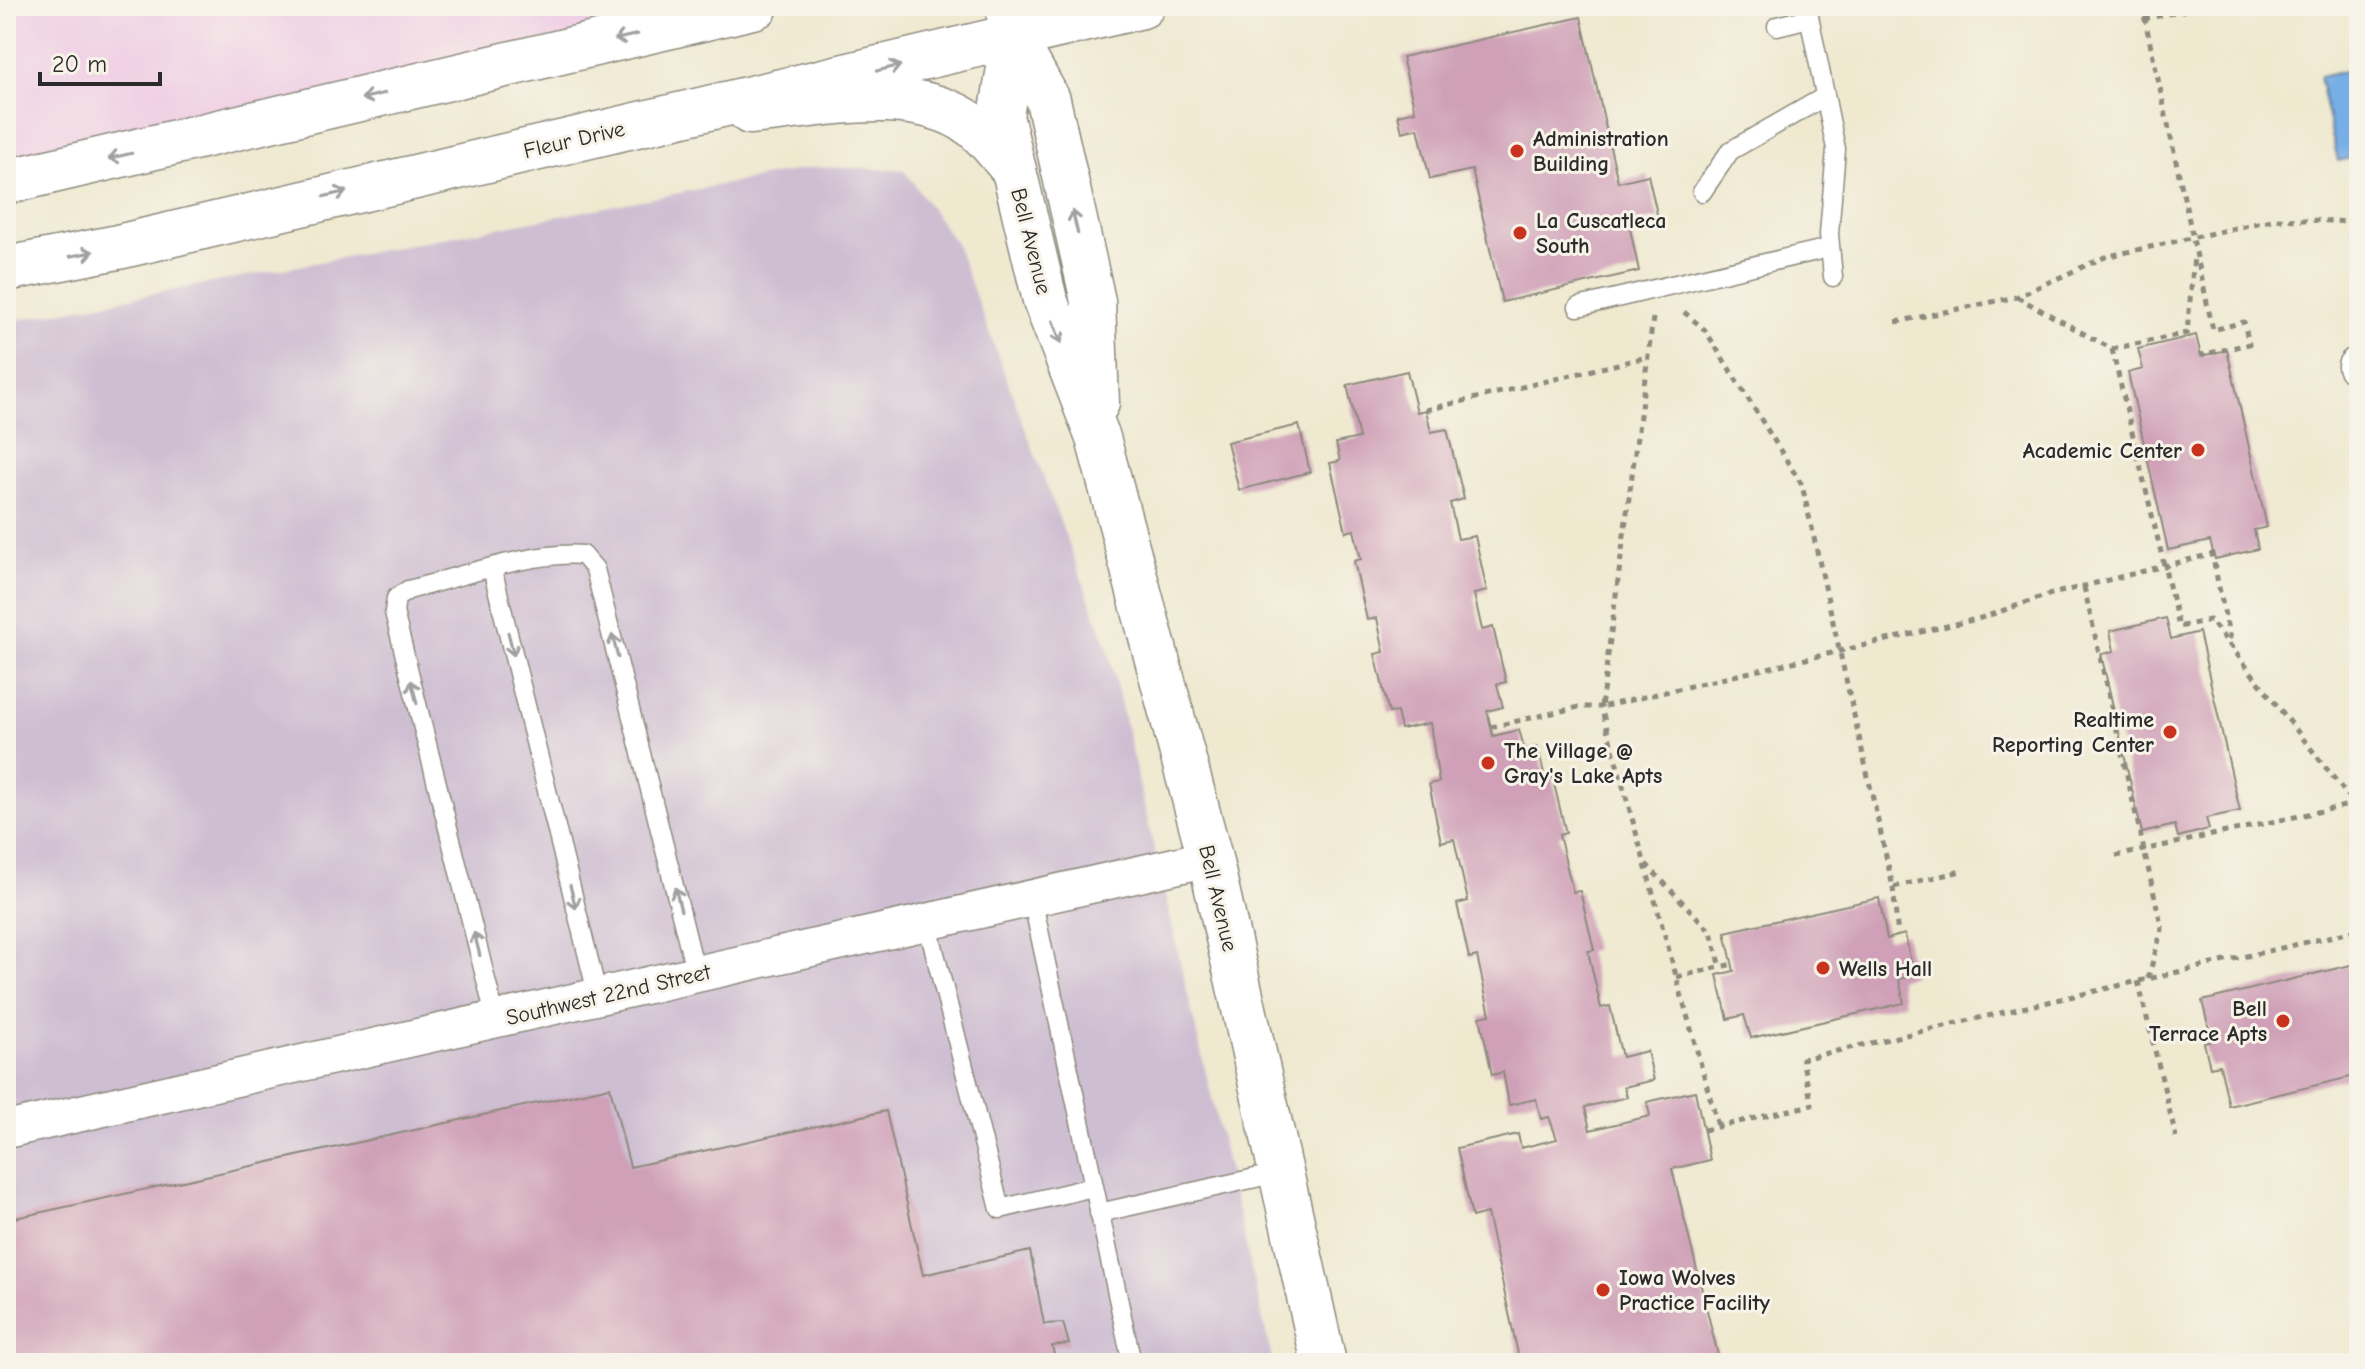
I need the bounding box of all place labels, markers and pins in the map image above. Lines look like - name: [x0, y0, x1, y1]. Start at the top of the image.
- place label: Administration Building: [1533, 126, 1669, 177]
- marker: Administration Building: [1508, 142, 1526, 160]
- place label: La Cuscatleca South: [1536, 208, 1667, 259]
- marker: La Cuscatleca South: [1511, 224, 1529, 242]
- place label: Academic Center: [2023, 438, 2182, 464]
- marker: Academic Center: [2189, 441, 2207, 459]
- place label: Realtime Reporting Center: [1992, 707, 2154, 758]
- marker: Realtime Reporting Center: [2161, 723, 2179, 741]
- place label: The Village @ Gray's Lake Apts: [1504, 738, 1662, 789]
- marker: The Village @ Gray's Lake Apts: [1479, 754, 1497, 772]
- place label: Wells Hall: [1839, 956, 1932, 982]
- marker: Wells Hall: [1814, 959, 1832, 977]
- place label: Bell Terrace Apts: [2149, 996, 2267, 1047]
- marker: Bell Terrace Apts: [2274, 1012, 2292, 1030]
- place label: Iowa Wolves Practice Facility: [1619, 1265, 1771, 1316]
- marker: Iowa Wolves Practice Facility: [1594, 1281, 1612, 1299]

